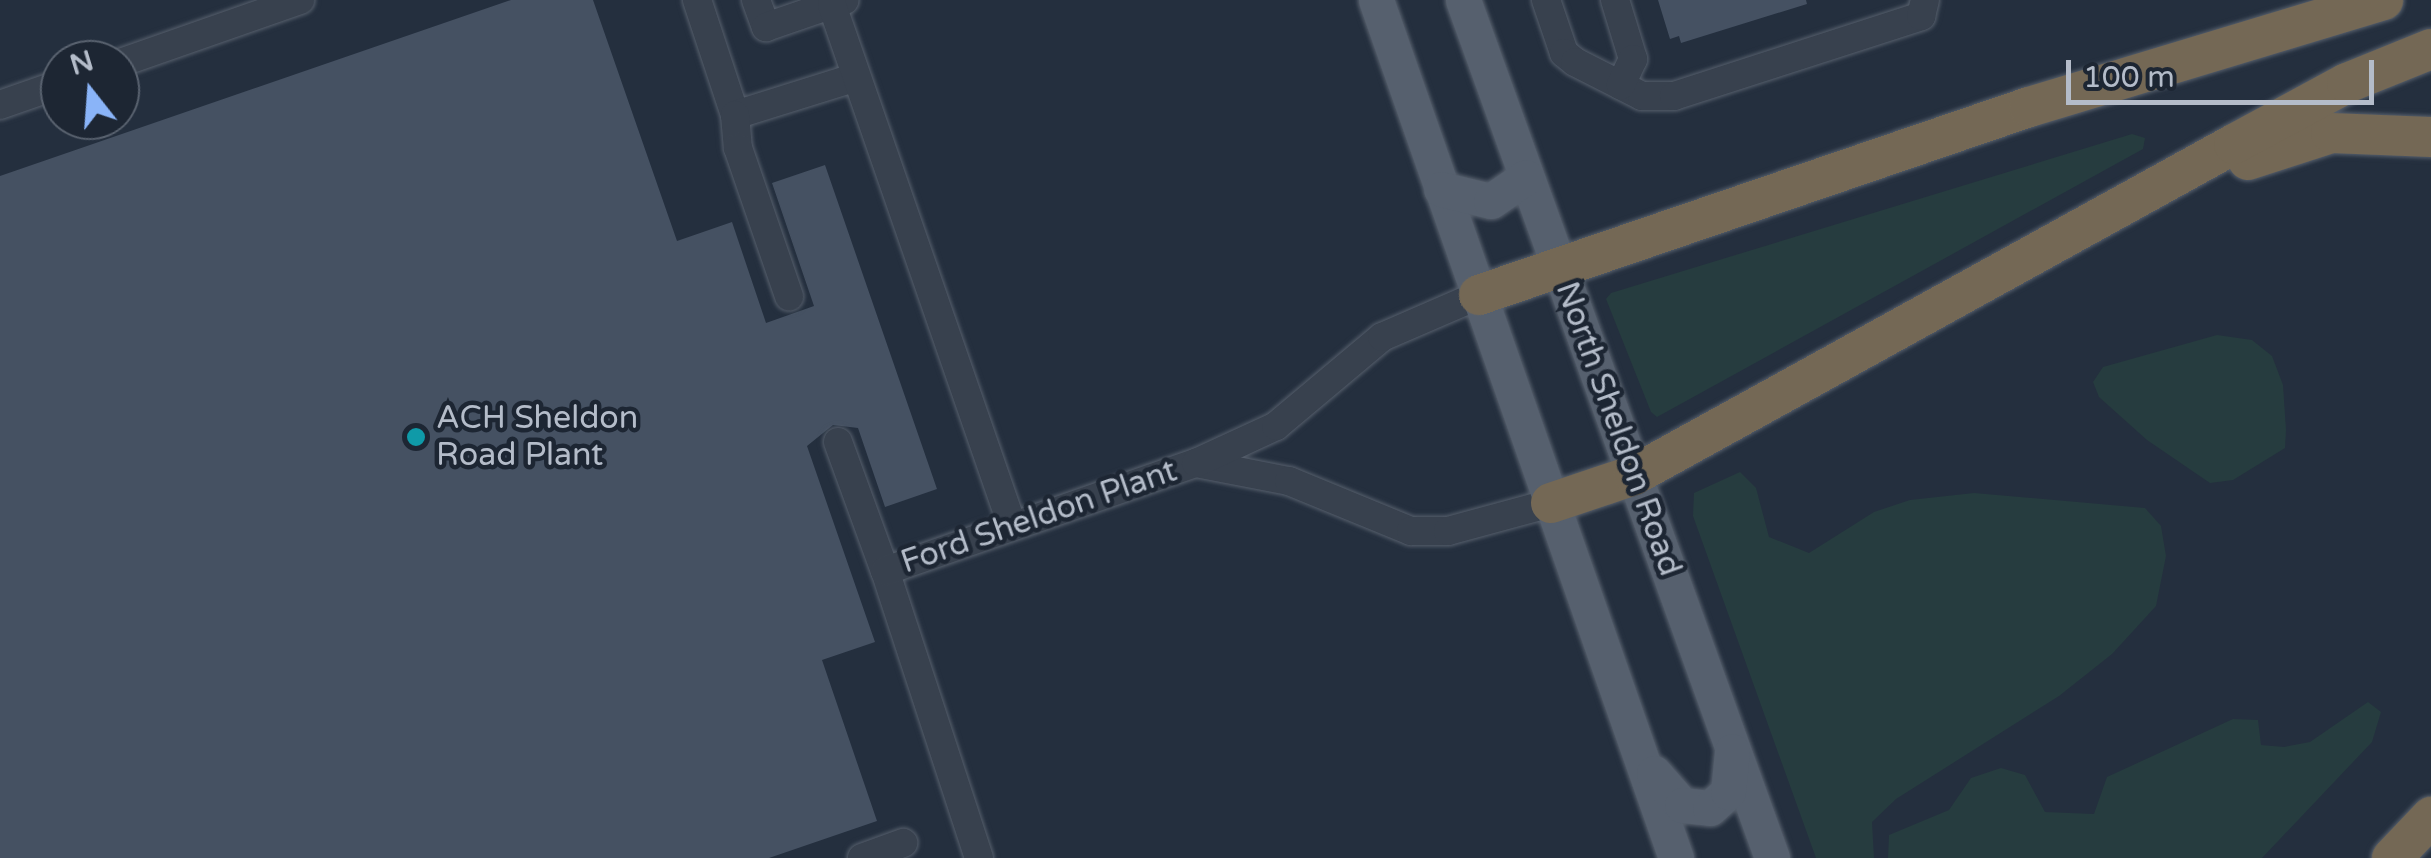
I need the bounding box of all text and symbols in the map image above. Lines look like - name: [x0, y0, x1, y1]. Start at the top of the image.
- north arrow: [40, 40, 140, 140]
- scale bar: [2071, 40, 2378, 102]
- text: N: [66, 44, 98, 83]
- text: 100 m: [2083, 59, 2175, 96]
- street label: North Sheldon Road: [1547, 277, 1689, 581]
- place label: ACH Sheldon Road Plant: [436, 400, 638, 475]
- marker: ACH Sheldon Road Plant: [405, 426, 427, 448]
- street label: Ford Sheldon Plant: [896, 452, 1182, 582]

